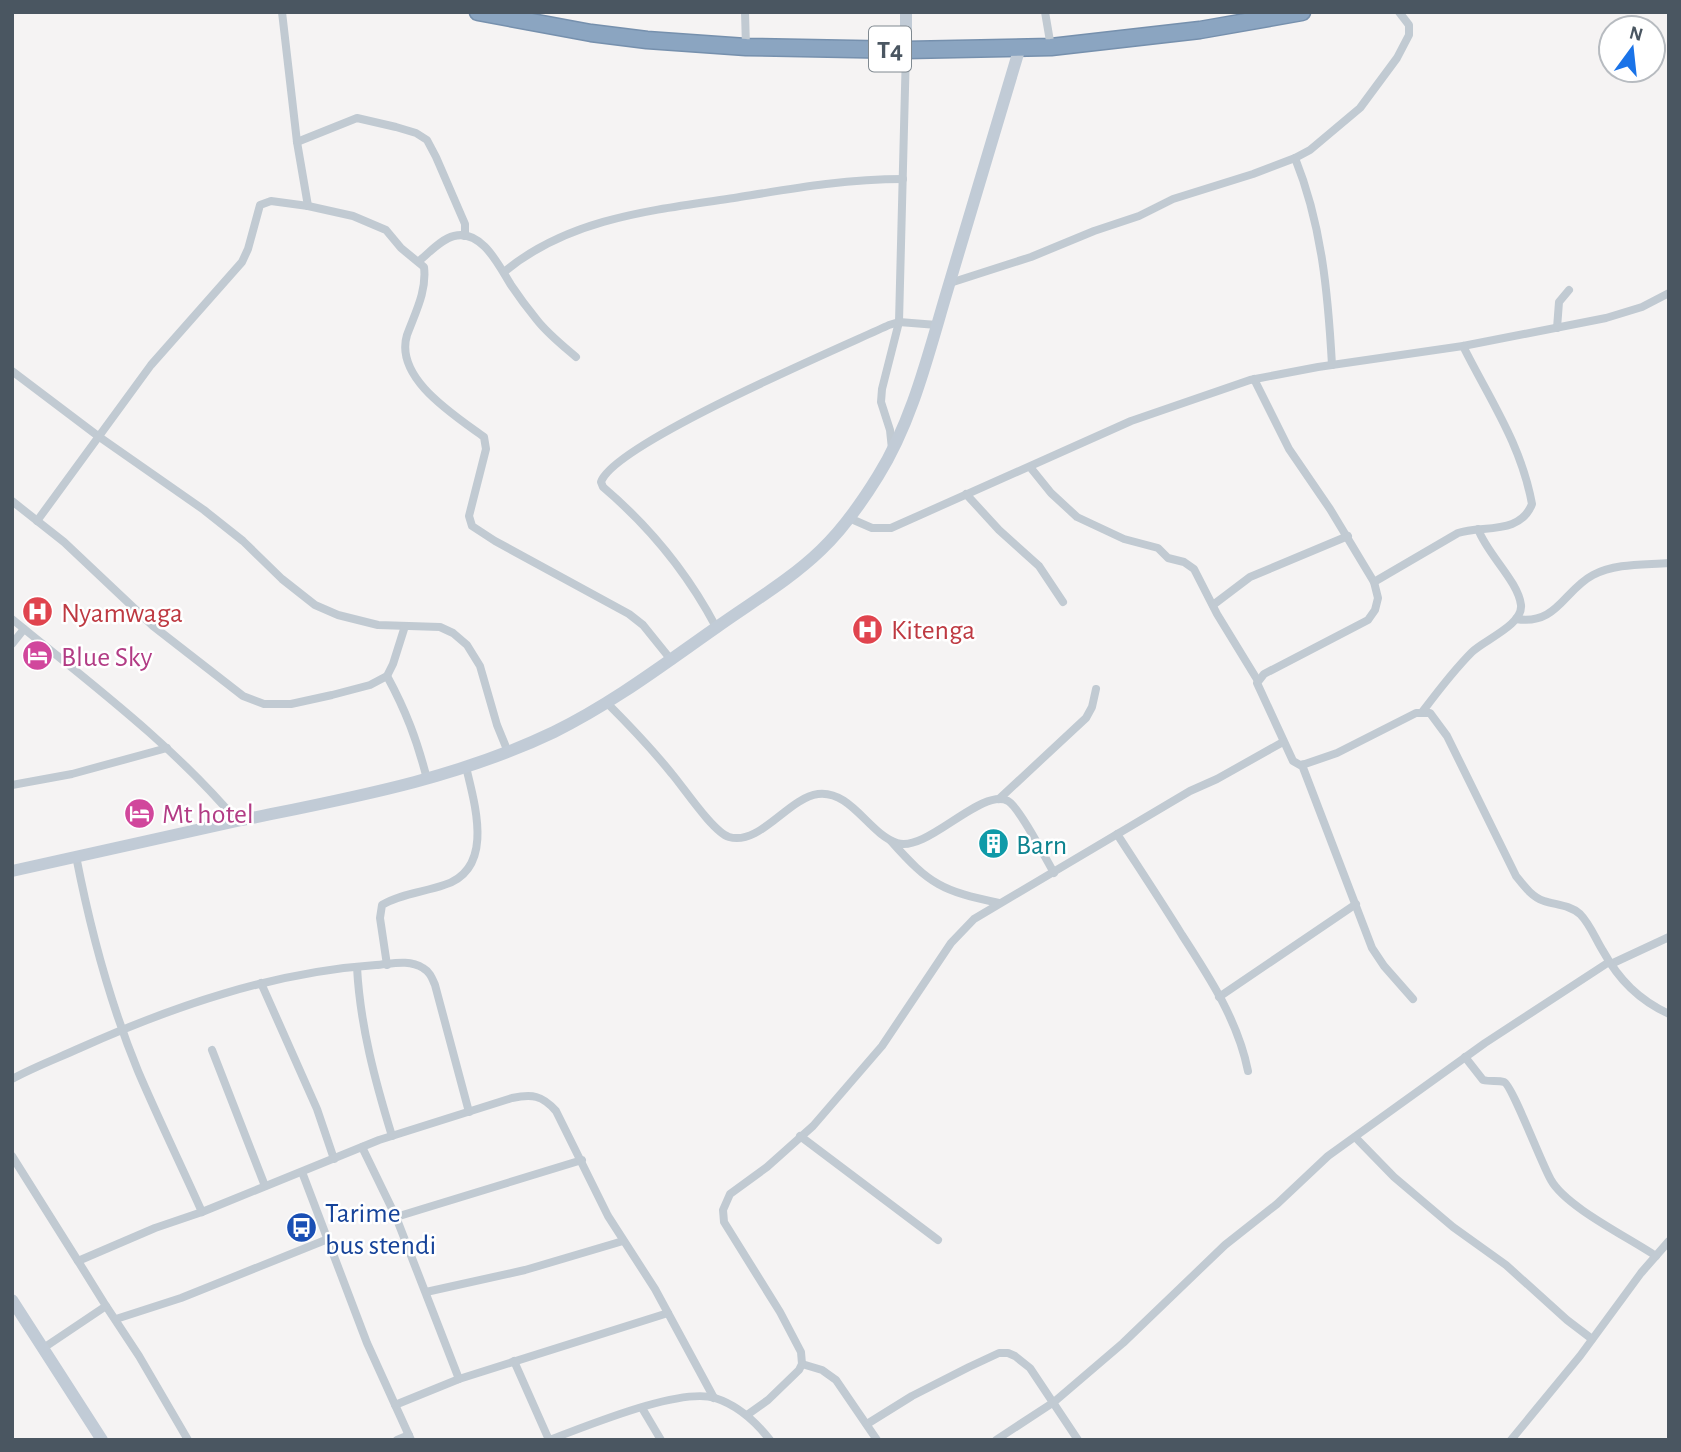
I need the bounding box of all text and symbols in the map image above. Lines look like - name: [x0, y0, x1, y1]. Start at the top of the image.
- north arrow: [1597, 14, 1667, 84]
- text: N: [1627, 23, 1645, 45]
- road number: T4: [869, 26, 911, 72]
- hospital icon: Nyamwaga: [21, 595, 55, 629]
- place label: Nyamwaga: [61, 600, 183, 628]
- hospital icon: Kitenga: [851, 612, 885, 646]
- place label: Kitenga: [891, 617, 975, 645]
- hotel icon: Blue Sky: [21, 639, 55, 673]
- place label: Blue Sky: [61, 644, 152, 672]
- hotel icon: Mt hotel: [122, 796, 156, 830]
- place label: Mt hotel: [162, 801, 254, 829]
- building icon: Barn: [976, 827, 1010, 861]
- place label: Barn: [1016, 832, 1067, 860]
- place label: Tarime bus stendi: [325, 1200, 436, 1260]
- bus stop icon: Tarime bus stendi: [285, 1211, 319, 1245]

